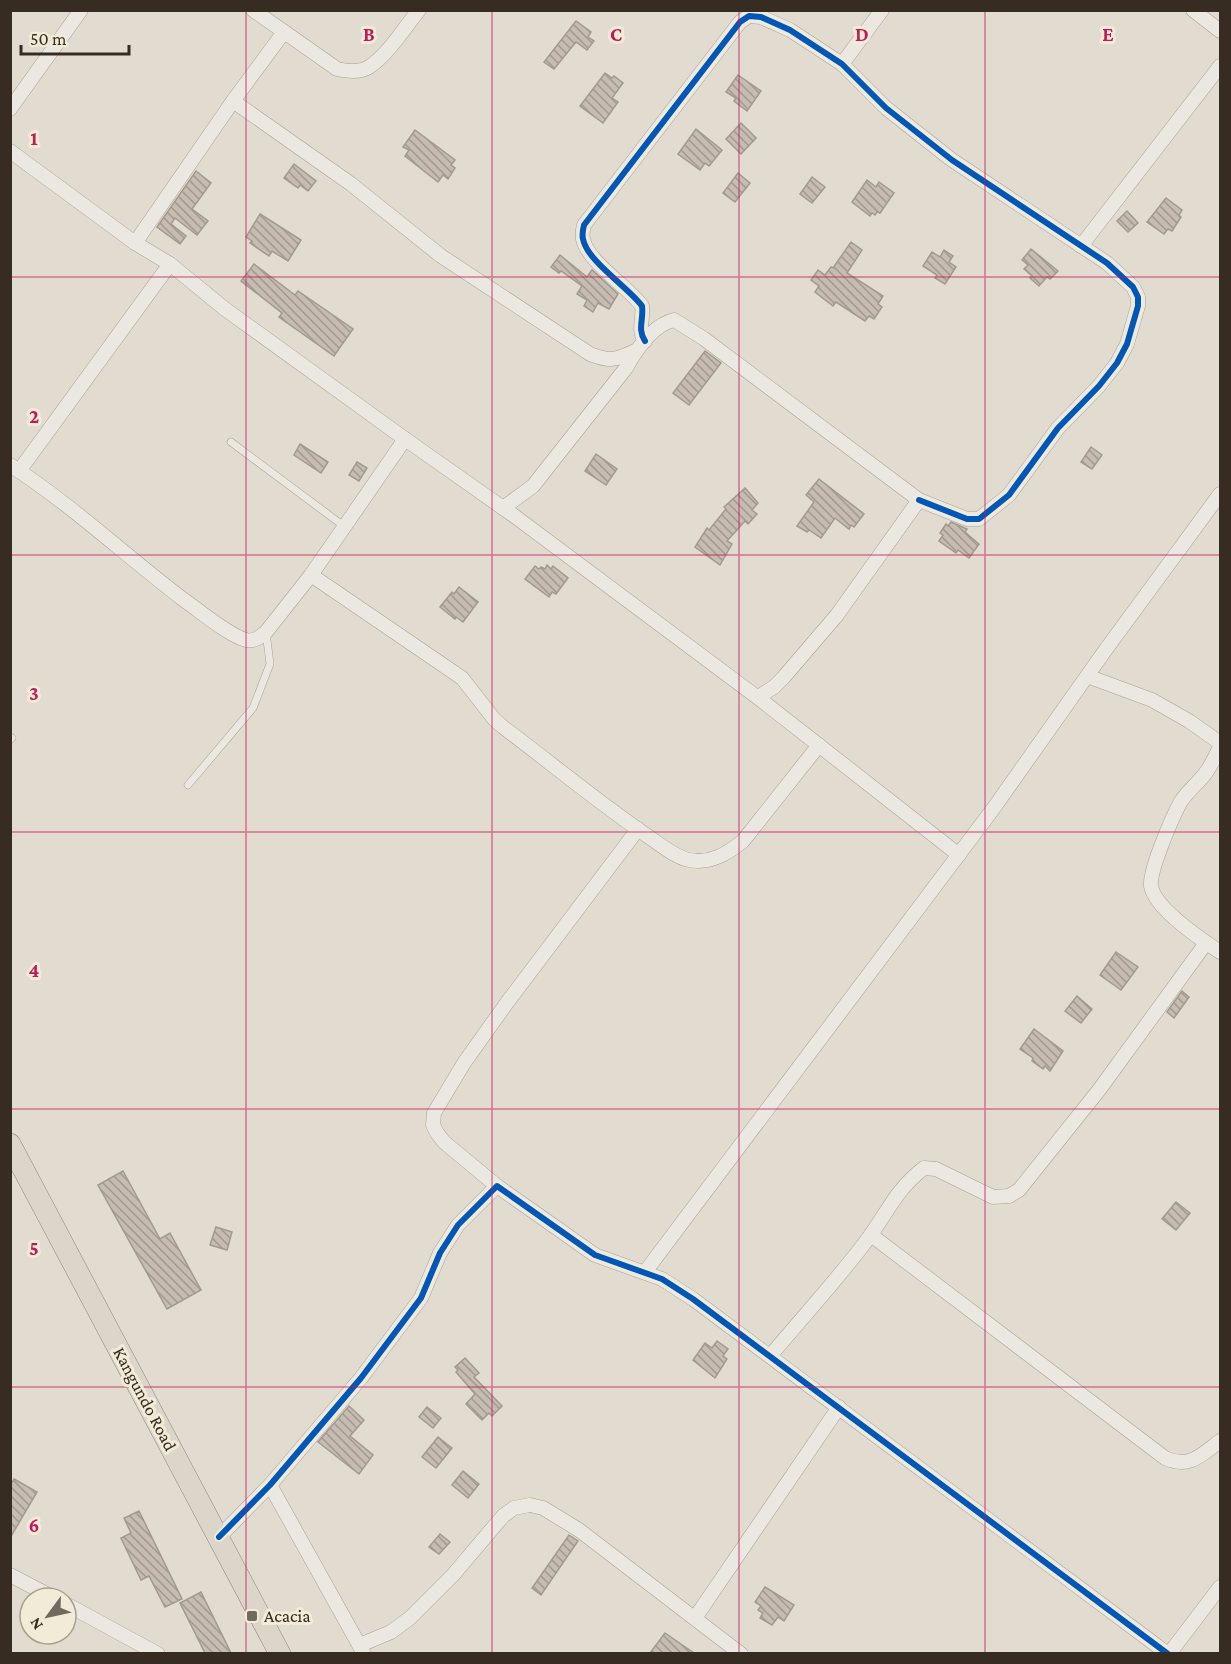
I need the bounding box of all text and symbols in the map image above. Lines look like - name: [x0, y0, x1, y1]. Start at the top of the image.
- scale bar: [21, 18, 129, 56]
- text: B: [363, 23, 375, 45]
- text: C: [610, 23, 622, 45]
- text: D: [855, 23, 869, 45]
- text: E: [1102, 23, 1114, 45]
- text: 50 m: [30, 29, 67, 49]
- text: 1: [30, 127, 38, 149]
- text: 2: [29, 405, 39, 427]
- text: 3: [29, 682, 39, 704]
- text: 4: [29, 959, 40, 981]
- text: 5: [29, 1237, 39, 1259]
- street label: Kangundo Road: [109, 1344, 181, 1455]
- text: 6: [29, 1514, 39, 1536]
- north arrow: [18, 1586, 78, 1646]
- place label: Acacia: [264, 1606, 311, 1626]
- marker: Acacia: [245, 1609, 259, 1623]
- text: N: [26, 1615, 46, 1633]

